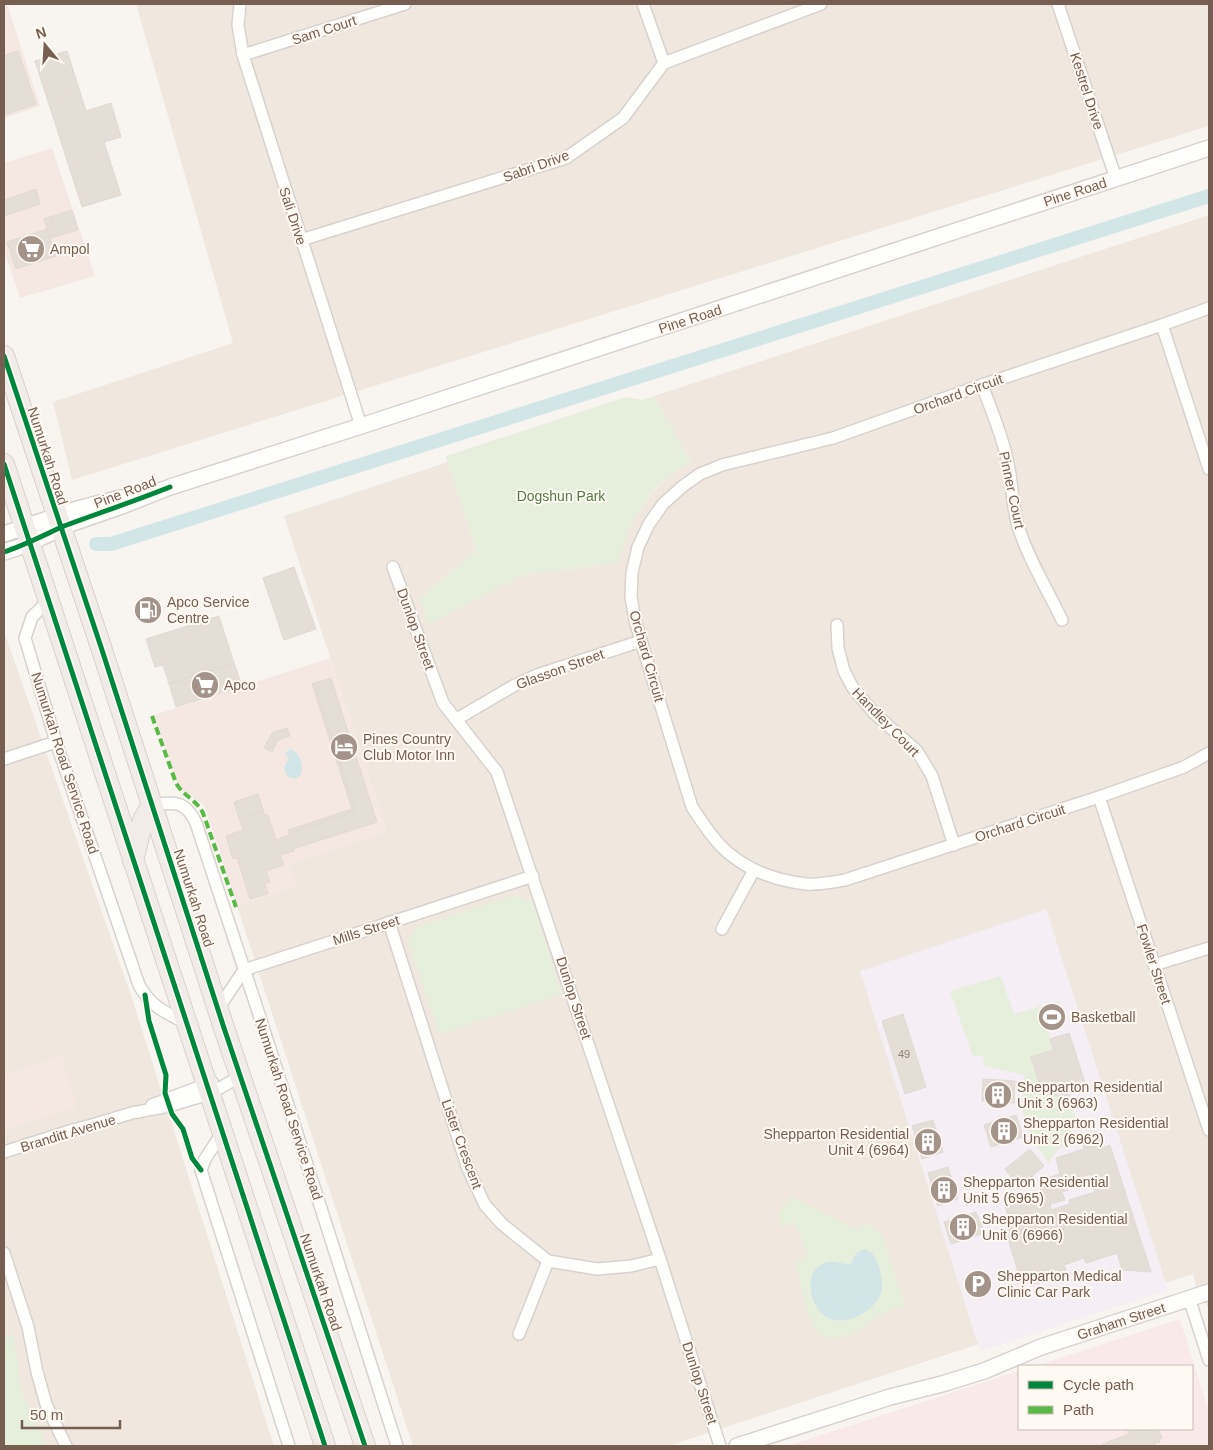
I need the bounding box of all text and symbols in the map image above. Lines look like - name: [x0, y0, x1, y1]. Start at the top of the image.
- street label: Sam Court: [290, 12, 358, 48]
- north arrow: [20, 20, 70, 70]
- text: N: [34, 23, 48, 42]
- street label: Kestrel Drive: [1067, 50, 1107, 132]
- street label: Sabri Drive: [501, 147, 571, 185]
- street label: Pine Road: [1041, 174, 1109, 210]
- street label: Sali Drive: [276, 185, 310, 247]
- supermarket icon: Ampol: [16, 234, 46, 264]
- place label: Ampol: [50, 241, 90, 257]
- street label: Pine Road: [656, 301, 724, 337]
- street label: Orchard Circuit: [911, 370, 1005, 418]
- street label: Numurkah Road: [25, 405, 71, 507]
- street label: Pinner Court: [996, 450, 1028, 530]
- street label: Pine Road: [92, 473, 158, 511]
- park label: Dogshun Park: [517, 488, 606, 504]
- street label: Dunlop Street: [394, 586, 438, 672]
- place label: Apco Service Centre: [167, 594, 250, 626]
- fuel station icon: Apco Service Centre: [133, 595, 163, 625]
- street label: Orchard Circuit: [626, 609, 668, 704]
- street label: Glasson Street: [514, 646, 606, 692]
- street label: Numurkah Road Service Road: [28, 670, 102, 856]
- supermarket icon: Apco: [190, 670, 220, 700]
- place label: Apco: [224, 677, 256, 693]
- street label: Handley Court: [849, 684, 923, 760]
- place label: Pines Country Club Motor Inn: [363, 731, 455, 763]
- hotel icon: Pines Country Club Motor Inn: [329, 732, 359, 762]
- street label: Orchard Circuit: [973, 801, 1067, 845]
- street label: Numurkah Road: [171, 847, 217, 949]
- street label: Mills Street: [331, 912, 401, 948]
- street label: Fowler Street: [1134, 922, 1175, 1006]
- street label: Dunlop Street: [553, 955, 595, 1041]
- sports icon: Basketball: [1037, 1002, 1067, 1032]
- place label: Basketball: [1071, 1009, 1136, 1025]
- street label: Numurkah Road Service Road: [252, 1016, 326, 1202]
- house number: 49: [898, 1048, 910, 1060]
- place label: Shepparton Residential Unit 3 (6963): [1017, 1079, 1163, 1111]
- building icon: Shepparton Residential Unit 3 (6963): [983, 1080, 1013, 1110]
- street label: Lister Crescent: [438, 1097, 486, 1191]
- street label: Branditt Avenue: [19, 1111, 118, 1155]
- place label: Shepparton Residential Unit 2 (6962): [1023, 1115, 1169, 1147]
- building icon: Shepparton Residential Unit 2 (6962): [989, 1116, 1019, 1146]
- place label: Shepparton Residential Unit 4 (6964): [763, 1126, 909, 1158]
- building icon: Shepparton Residential Unit 4 (6964): [913, 1127, 943, 1157]
- place label: Shepparton Residential Unit 5 (6965): [963, 1174, 1109, 1206]
- building icon: Shepparton Residential Unit 5 (6965): [929, 1175, 959, 1205]
- place label: Shepparton Residential Unit 6 (6966): [982, 1211, 1128, 1243]
- building icon: Shepparton Residential Unit 6 (6966): [948, 1212, 978, 1242]
- street label: Numurkah Road: [297, 1231, 345, 1333]
- place label: Shepparton Medical Clinic Car Park: [997, 1268, 1122, 1300]
- parking icon: Shepparton Medical Clinic Car Park: [963, 1269, 993, 1299]
- street label: Graham Street: [1075, 1299, 1167, 1343]
- street label: Dunlop Street: [679, 1340, 721, 1426]
- legend: [1018, 1365, 1193, 1430]
- text: Cycle path: [1063, 1376, 1134, 1393]
- scale bar: [22, 1398, 120, 1430]
- text: Path: [1063, 1401, 1094, 1418]
- text: 50 m: [30, 1406, 63, 1423]

